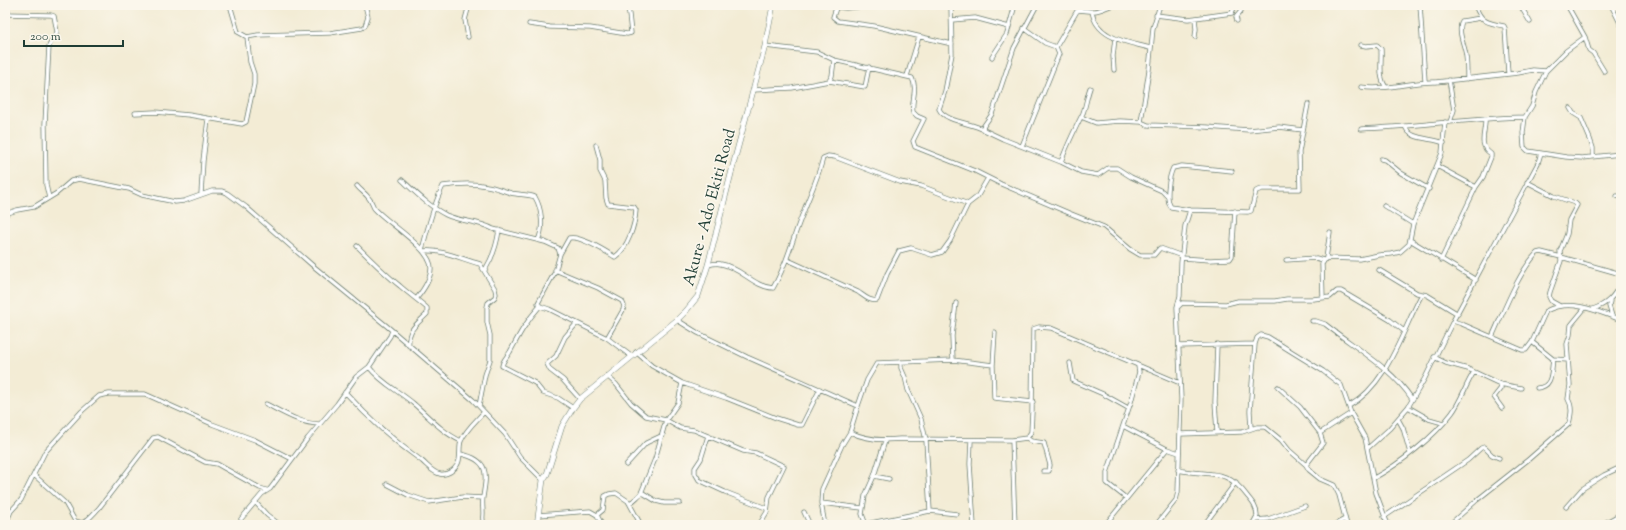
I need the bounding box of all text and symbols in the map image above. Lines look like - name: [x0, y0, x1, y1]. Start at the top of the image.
- scale bar: [24, 22, 123, 48]
- text: 200 m: [30, 28, 61, 46]
- street label: Akure - Ado Ekiti Road: [678, 126, 743, 289]

